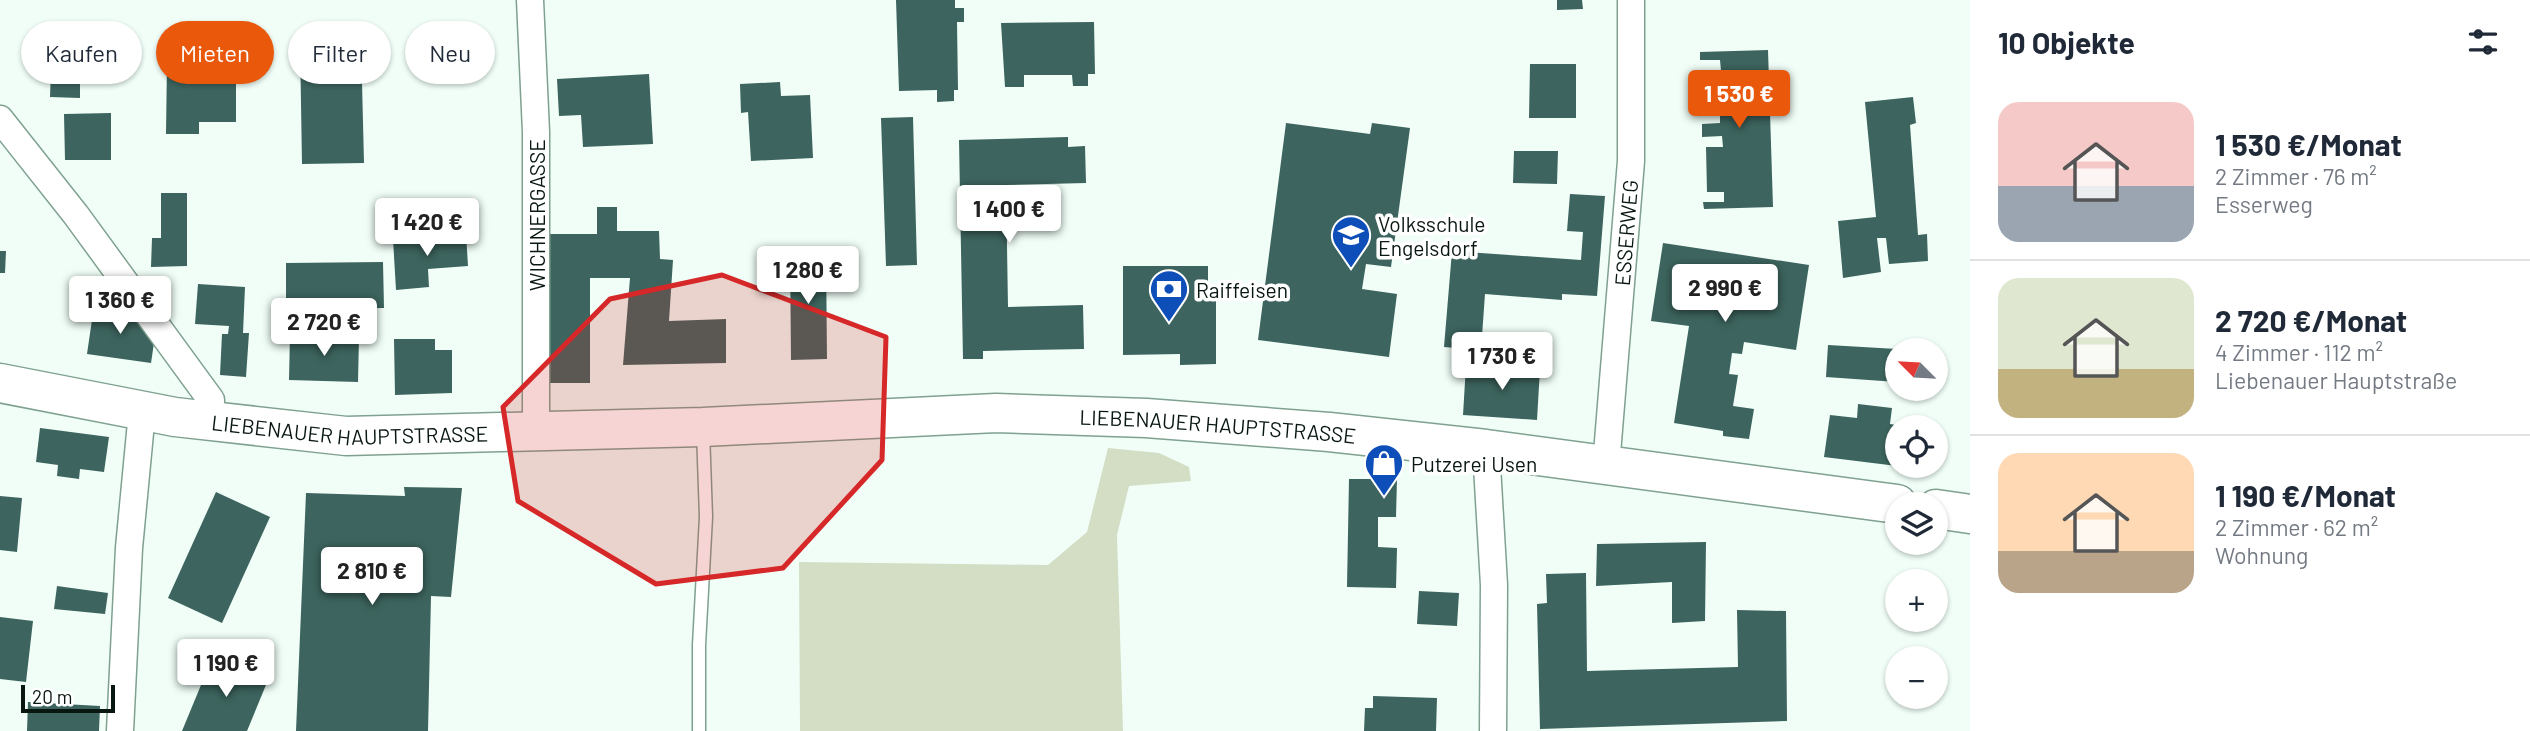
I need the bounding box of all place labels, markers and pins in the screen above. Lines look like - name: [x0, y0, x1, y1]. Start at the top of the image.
- pin: 1 530 €: [1674, 71, 1804, 130]
- pin: 1 400 €: [944, 186, 1074, 245]
- pin: 1 420 €: [362, 198, 492, 258]
- place label: Volksschule Engelsdorf: [1378, 211, 1485, 260]
- school or university icon: Volksschule Engelsdorf: [1330, 214, 1372, 269]
- pin: 1 280 €: [743, 246, 873, 306]
- pin: 2 990 €: [1660, 264, 1790, 324]
- bank icon: Raiffeisen: [1148, 268, 1190, 323]
- pin: 1 360 €: [55, 276, 185, 336]
- place label: Raiffeisen: [1196, 277, 1288, 302]
- pin: 2 720 €: [259, 298, 389, 358]
- pin: 1 730 €: [1437, 332, 1567, 392]
- shop icon: Putzerei Usen: [1363, 442, 1405, 497]
- place label: Putzerei Usen: [1411, 451, 1537, 476]
- pin: 2 810 €: [307, 548, 437, 607]
- pin: 1 190 €: [161, 640, 291, 699]

